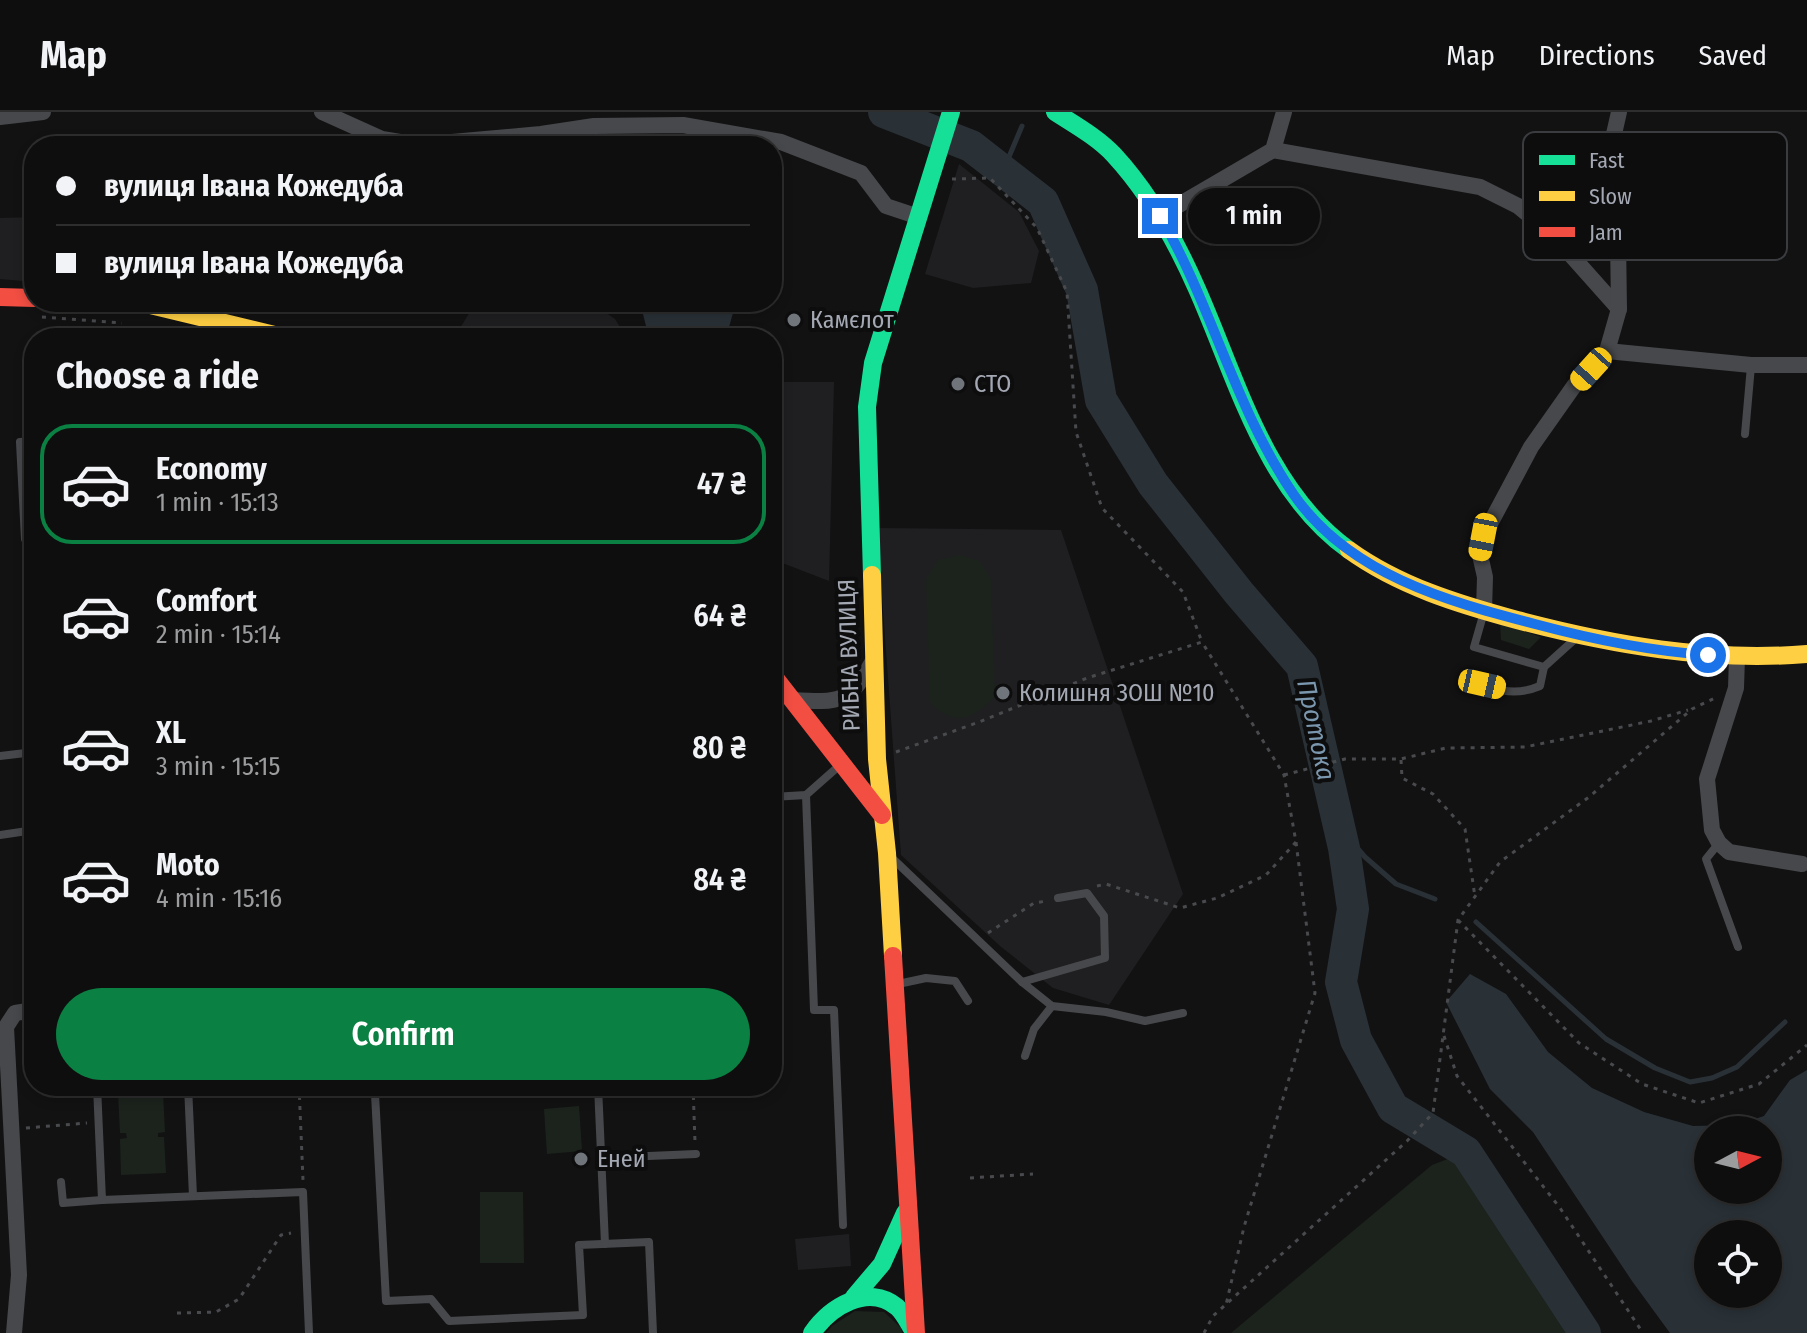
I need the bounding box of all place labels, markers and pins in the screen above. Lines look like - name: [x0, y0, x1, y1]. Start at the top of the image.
- place label: Камєлот: [810, 306, 894, 334]
- marker: Камєлот: [785, 311, 803, 329]
- place label: СТО: [974, 370, 1011, 398]
- marker: СТО: [949, 375, 967, 393]
- place label: Колишня ЗОШ №10: [1019, 679, 1214, 707]
- marker: Колишня ЗОШ №10: [994, 684, 1012, 702]
- place label: Еней: [597, 1145, 646, 1173]
- marker: Еней: [572, 1150, 590, 1168]

